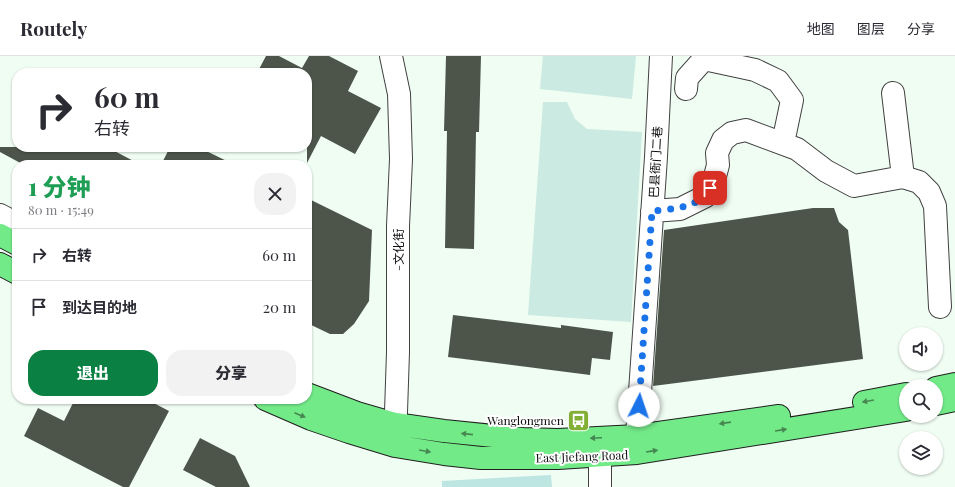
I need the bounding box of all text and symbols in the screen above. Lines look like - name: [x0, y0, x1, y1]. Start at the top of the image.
- text: Routely: [20, 15, 87, 41]
- text: 地图: [807, 19, 835, 38]
- text: 图层: [857, 19, 885, 38]
- text: 分享: [907, 19, 935, 38]
- text: 60 m: [94, 78, 160, 115]
- icon: right: [28, 84, 80, 136]
- text: 右转: [94, 116, 130, 140]
- street label: 巴县衙门二巷: [645, 126, 665, 198]
- text: 1 分钟: [28, 170, 91, 202]
- pin: [693, 171, 727, 205]
- button: close: [254, 173, 296, 215]
- icon: arrive: [699, 177, 721, 199]
- text: 80 m · 15:49: [28, 201, 94, 218]
- street label: -文化街: [390, 229, 406, 271]
- icon: right: [28, 244, 50, 266]
- text: 右转: [62, 245, 92, 265]
- text: 60 m: [262, 245, 296, 265]
- icon: arrive: [28, 296, 50, 318]
- text: 到达目的地: [62, 297, 137, 317]
- text: 20 m: [263, 297, 296, 317]
- map controls: [899, 327, 943, 475]
- button: sound: [899, 327, 943, 371]
- button: 退出: [28, 350, 158, 396]
- button: 分享: [166, 350, 296, 396]
- button: search: [899, 379, 943, 423]
- position arrow: [618, 385, 660, 427]
- one-way arrow: [861, 398, 874, 404]
- bus stop icon: Wanglongmen: [566, 407, 592, 433]
- one-way arrow: [295, 412, 307, 418]
- place label: Wanglongmen: [486, 412, 564, 428]
- one-way arrow: [719, 420, 731, 426]
- one-way arrow: [775, 427, 787, 433]
- one-way arrow: [461, 430, 473, 437]
- button: layers: [899, 431, 943, 475]
- one-way arrow: [589, 435, 602, 441]
- street label: East Jiefang Road: [535, 446, 629, 466]
- one-way arrow: [419, 448, 431, 454]
- one-way arrow: [646, 448, 658, 454]

